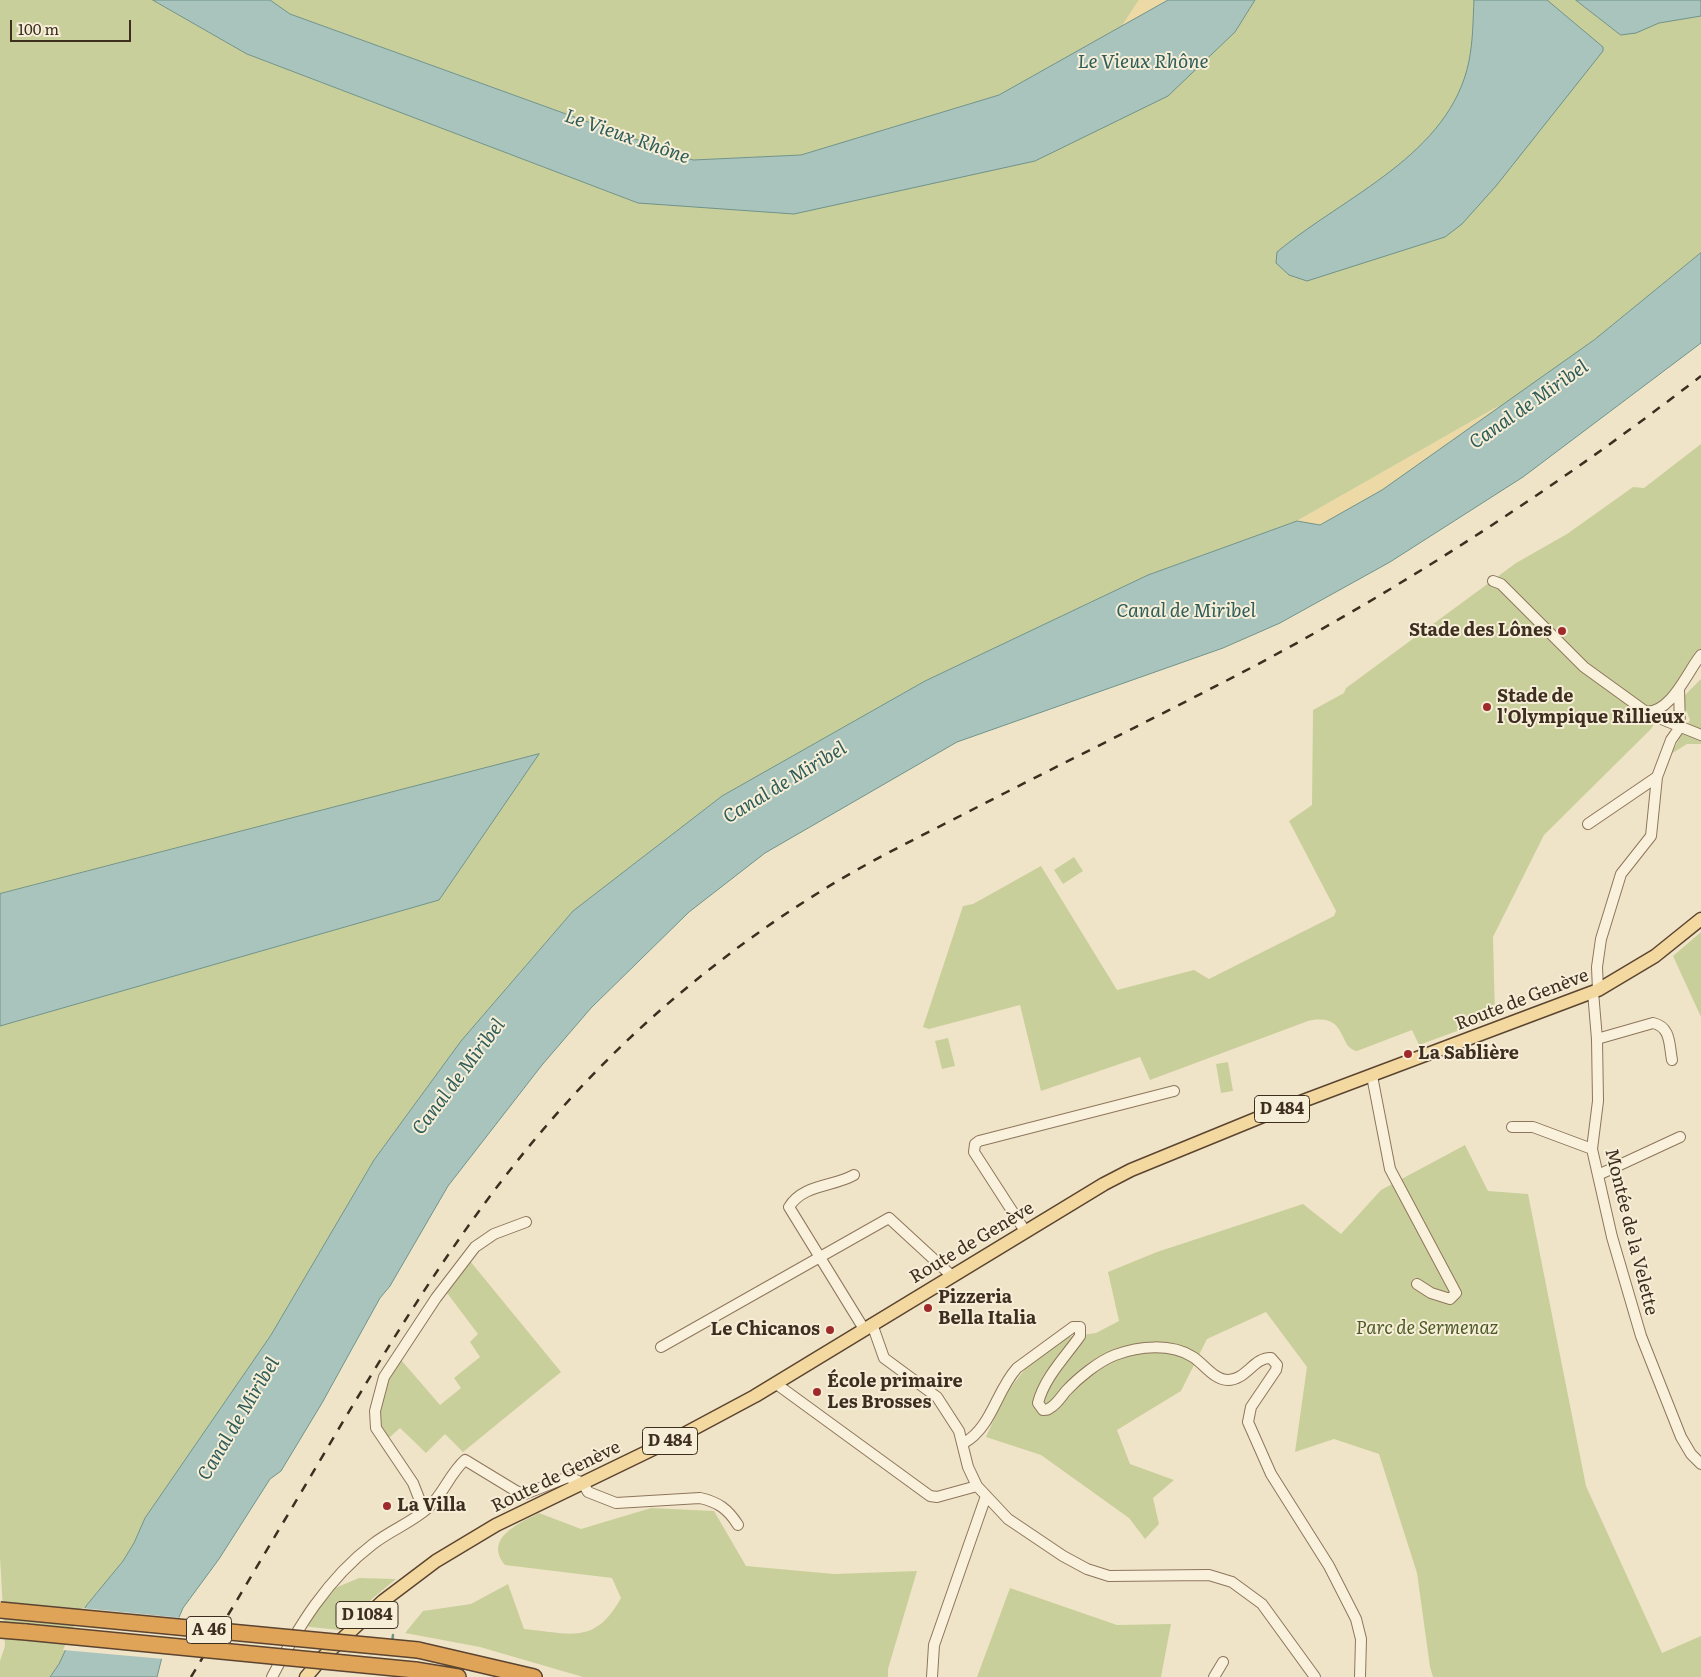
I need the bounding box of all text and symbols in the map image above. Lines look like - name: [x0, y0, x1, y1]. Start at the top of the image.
- scale bar: [12, 10, 134, 42]
- text: 100 m: [18, 17, 59, 40]
- water label: Le Vieux Rhône: [1077, 51, 1209, 73]
- water label: Le Vieux Rhône: [561, 105, 693, 169]
- water label: Canal de Miribel: [1465, 356, 1593, 454]
- water label: Canal de Miribel: [1116, 600, 1256, 622]
- place label: Stade des Lônes: [1409, 620, 1552, 642]
- marker: Stade des Lônes: [1556, 625, 1568, 637]
- place label: Stade de l'Olympique Rillieux: [1497, 686, 1684, 729]
- marker: Stade de l'Olympique Rillieux: [1481, 701, 1493, 713]
- water label: Canal de Miribel: [719, 737, 851, 829]
- street label: Route de Genève: [1452, 965, 1592, 1035]
- water label: Canal de Miribel: [408, 1014, 510, 1140]
- place label: La Sablière: [1418, 1043, 1519, 1065]
- marker: La Sablière: [1402, 1048, 1414, 1060]
- road number: D 484: [1254, 1096, 1310, 1122]
- street label: Montée de la Velette: [1600, 1146, 1662, 1318]
- street label: Route de Genève: [906, 1197, 1038, 1289]
- place label: Pizzeria Bella Italia: [938, 1287, 1036, 1330]
- marker: Pizzeria Bella Italia: [922, 1302, 934, 1314]
- park label: Parc de Sermenaz: [1356, 1318, 1498, 1340]
- place label: Le Chicanos: [710, 1319, 820, 1341]
- marker: Le Chicanos: [824, 1324, 836, 1336]
- water label: Canal de Miribel: [193, 1353, 285, 1485]
- place label: École primaire Les Brosses: [827, 1371, 963, 1414]
- marker: École primaire Les Brosses: [811, 1386, 823, 1398]
- road number: D 484: [642, 1428, 698, 1454]
- street label: Route de Genève: [488, 1436, 624, 1518]
- place label: La Villa: [397, 1495, 466, 1517]
- marker: La Villa: [381, 1500, 393, 1512]
- road number: D 1084: [336, 1602, 398, 1628]
- road number: A 46: [186, 1616, 232, 1644]

